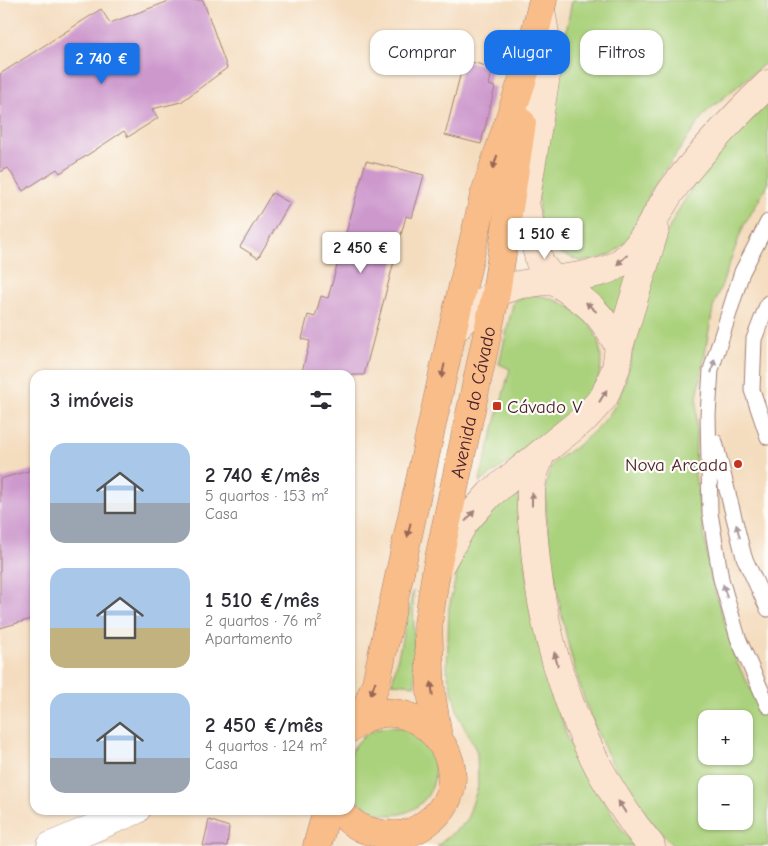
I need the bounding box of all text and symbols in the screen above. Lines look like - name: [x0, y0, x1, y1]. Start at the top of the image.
- chip: Comprar: [370, 30, 474, 75]
- chip: Alugar: [484, 30, 570, 75]
- chip: Filtros: [580, 30, 663, 75]
- pin: 2 740 €: [56, 42, 148, 85]
- text: 2 740 €: [76, 50, 128, 68]
- one-way arrow: [491, 155, 498, 170]
- pin: 1 510 €: [499, 218, 591, 260]
- text: 1 510 €: [519, 225, 571, 243]
- pin: 2 450 €: [315, 232, 407, 274]
- text: 2 450 €: [333, 239, 389, 257]
- one-way arrow: [616, 254, 628, 266]
- one-way arrow: [585, 302, 598, 313]
- street label: Avenida do Cávado: [446, 324, 501, 480]
- one-way arrow: [709, 359, 717, 374]
- one-way arrow: [439, 363, 447, 378]
- icon: filters: [307, 386, 335, 414]
- text: 3 imóveis: [50, 388, 133, 412]
- one-way arrow: [598, 389, 607, 402]
- place label: Cávado V: [507, 396, 583, 418]
- marker: Cávado V: [491, 400, 503, 412]
- place label: Nova Arcada: [625, 454, 728, 476]
- marker: Nova Arcada: [732, 458, 744, 470]
- icon: home: [90, 463, 150, 523]
- text: 2 740 €/mês: [205, 463, 320, 487]
- text: 5 quartos · 153 m²: [205, 487, 328, 505]
- one-way arrow: [528, 491, 536, 507]
- text: Casa: [205, 505, 238, 523]
- one-way arrow: [464, 510, 476, 522]
- one-way arrow: [405, 522, 413, 537]
- one-way arrow: [734, 523, 742, 538]
- one-way arrow: [720, 584, 728, 599]
- icon: home: [90, 588, 150, 648]
- text: 1 510 €/mês: [205, 588, 319, 612]
- text: 2 quartos · 76 m²: [205, 612, 321, 630]
- text: Apartamento: [205, 630, 292, 648]
- one-way arrow: [552, 652, 560, 667]
- one-way arrow: [427, 680, 435, 696]
- one-way arrow: [369, 681, 377, 696]
- map controls: [698, 710, 753, 830]
- button: +: [698, 710, 753, 765]
- icon: home: [90, 713, 150, 773]
- text: 2 450 €/mês: [205, 713, 323, 737]
- text: 4 quartos · 124 m²: [205, 737, 327, 755]
- text: Casa: [205, 755, 238, 773]
- button: −: [698, 775, 753, 830]
- one-way arrow: [617, 801, 626, 814]

